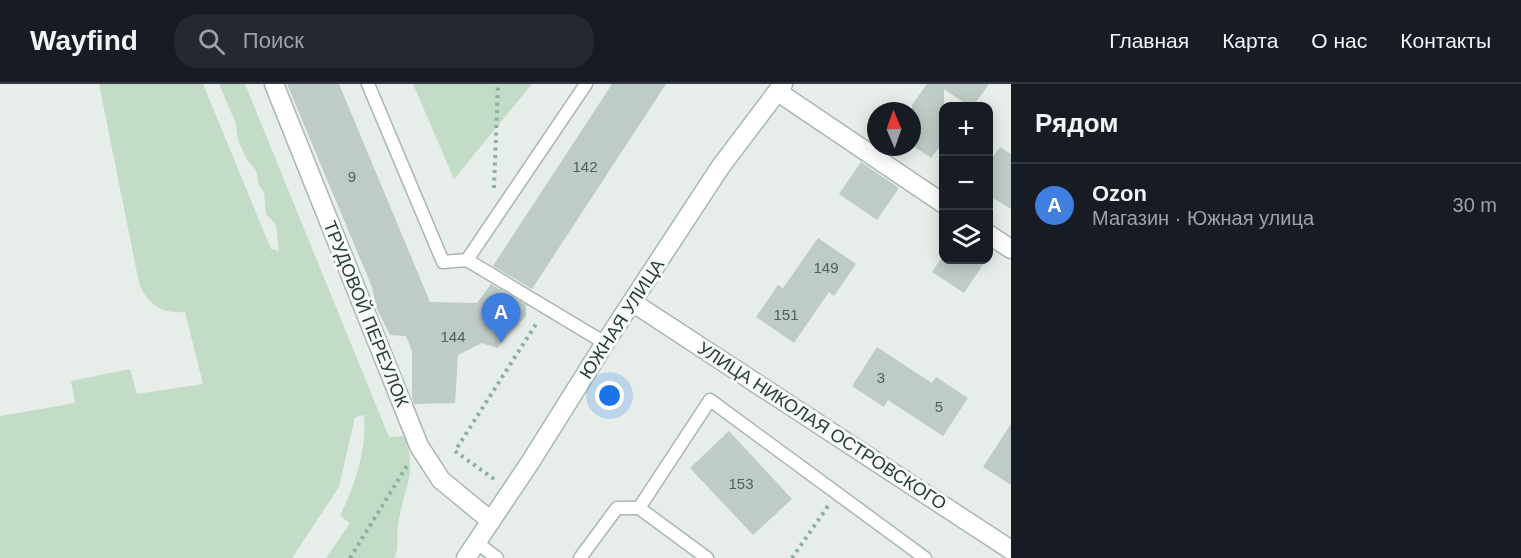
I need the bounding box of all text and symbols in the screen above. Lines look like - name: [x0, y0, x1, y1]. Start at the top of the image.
- search box: [174, 14, 594, 68]
- text: Wayfind: [30, 25, 138, 56]
- icon: search: [195, 25, 228, 58]
- text: Поиск: [243, 28, 304, 53]
- text: Главная: [1109, 29, 1189, 52]
- text: Карта: [1222, 29, 1278, 52]
- text: О нас: [1311, 29, 1367, 52]
- text: Контакты: [1400, 29, 1491, 52]
- north arrow: [867, 102, 921, 156]
- map controls: [939, 102, 993, 264]
- button: +: [939, 102, 993, 156]
- text: Рядом: [1035, 108, 1118, 138]
- button: −: [939, 156, 993, 210]
- house number: 142: [572, 158, 598, 175]
- house number: 9: [348, 168, 356, 185]
- text: Ozon: [1092, 181, 1147, 206]
- text: A: [1047, 194, 1062, 216]
- text: 30 m: [1453, 194, 1497, 216]
- text: Магазин · Южная улица: [1092, 207, 1314, 229]
- button: layers: [939, 210, 993, 264]
- street label: ТРУДОВОЙ ПЕРЕУЛОК: [319, 218, 414, 410]
- street label: ЮЖНАЯ УЛИЦА: [576, 256, 668, 382]
- house number: 149: [813, 259, 839, 276]
- pin: A: [482, 294, 520, 343]
- house number: 151: [773, 306, 799, 323]
- house number: 144: [440, 328, 466, 345]
- street label: УЛИЦА НИКОЛАЯ ОСТРОВСКОГО: [694, 338, 950, 514]
- house number: 3: [877, 369, 885, 386]
- your location: [595, 381, 624, 410]
- house number: 5: [935, 398, 943, 415]
- house number: 153: [728, 475, 754, 492]

